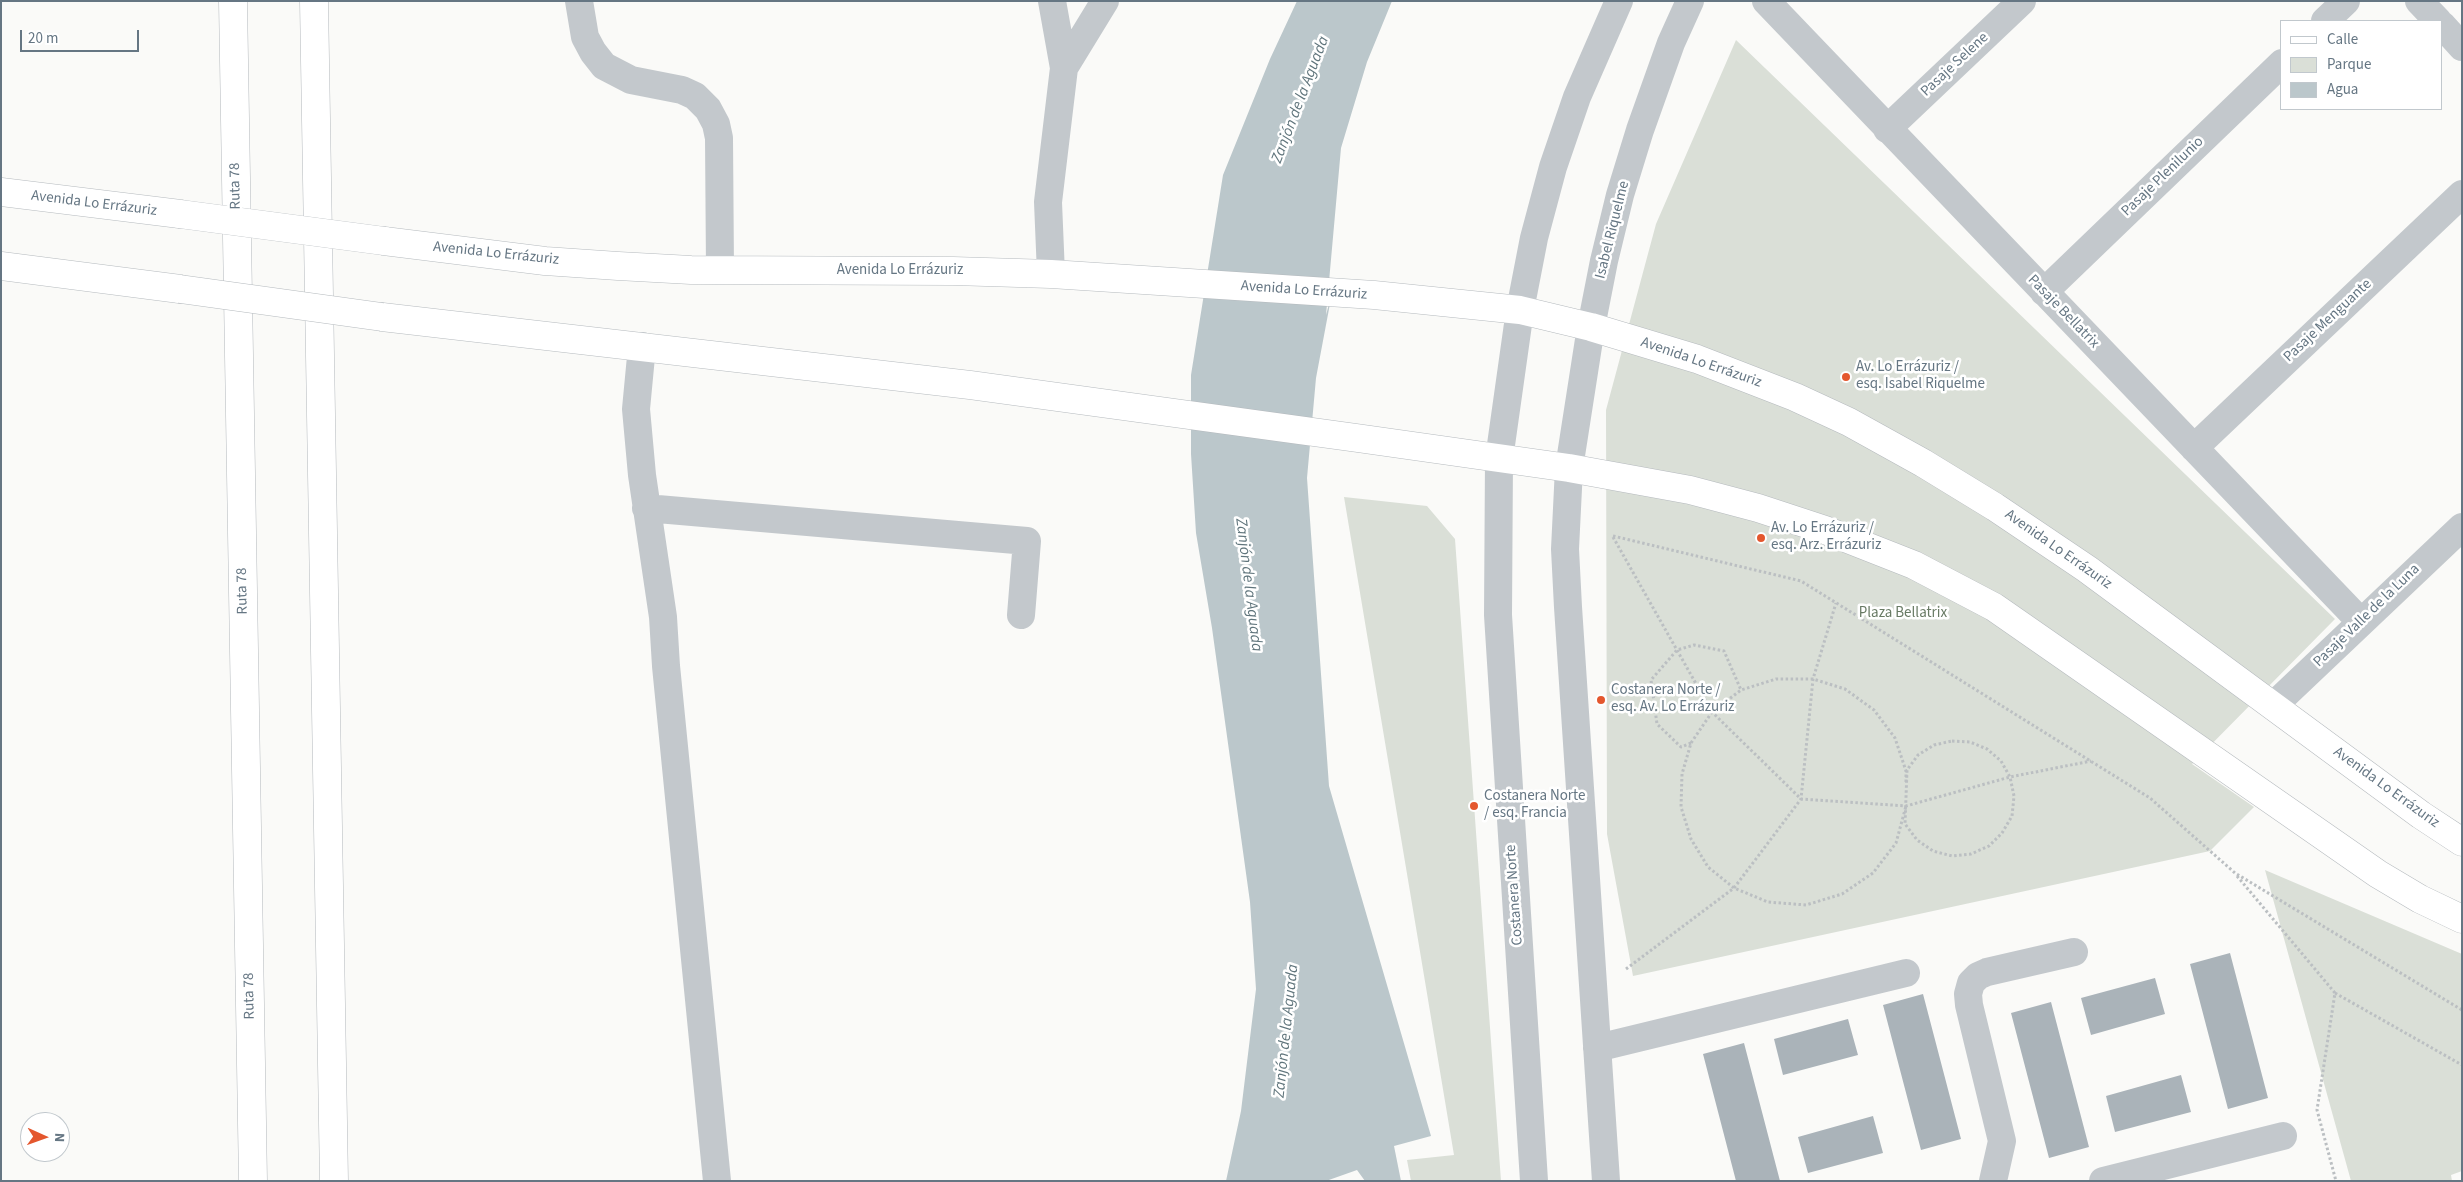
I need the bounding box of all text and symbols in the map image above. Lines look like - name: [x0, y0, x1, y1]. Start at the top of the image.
- scale bar: [22, 20, 141, 52]
- legend: [2280, 20, 2443, 110]
- text: 20 m: [28, 28, 58, 49]
- street label: Pasaje Selene: [1918, 29, 1992, 101]
- text: Calle: [2327, 29, 2358, 50]
- water label: Zanjón de la Aguada: [1268, 34, 1334, 166]
- text: Parque: [2327, 54, 2371, 75]
- text: Agua: [2327, 79, 2358, 100]
- street label: Pasaje Plenilunio: [2118, 133, 2208, 221]
- street label: Ruta 78: [227, 162, 245, 210]
- street label: Isabel Riquelme: [1592, 179, 1634, 281]
- street label: Avenida Lo Errázuriz: [30, 187, 158, 221]
- street label: Avenida Lo Errázuriz: [432, 238, 560, 270]
- street label: Avenida Lo Errázuriz: [837, 262, 963, 280]
- street label: Pasaje Bellatrix: [2023, 271, 2103, 353]
- street label: Pasaje Menguante: [2280, 276, 2376, 366]
- street label: Avenida Lo Errázuriz: [1240, 278, 1368, 304]
- street label: Avenida Lo Errázuriz: [1638, 334, 1764, 392]
- place label: Av. Lo Errázuriz / esq. Isabel Riquelme: [1856, 359, 1985, 394]
- marker: Av. Lo Errázuriz / esq. Isabel Riquelme: [1840, 371, 1852, 383]
- street label: Avenida Lo Errázuriz: [2001, 506, 2115, 594]
- water label: Zanjón de la Aguada: [1230, 517, 1266, 653]
- place label: Av. Lo Errázuriz / esq. Arz. Errázuriz: [1771, 520, 1881, 555]
- marker: Av. Lo Errázuriz / esq. Arz. Errázuriz: [1755, 532, 1767, 544]
- street label: Pasaje Valle de la Luna: [2310, 561, 2424, 671]
- street label: Ruta 78: [234, 567, 252, 615]
- park label: Plaza Bellatrix: [1859, 605, 1947, 623]
- place label: Costanera Norte / esq. Av. Lo Errázuriz: [1611, 682, 1734, 717]
- marker: Costanera Norte / esq. Av. Lo Errázuriz: [1595, 694, 1607, 706]
- street label: Avenida Lo Errázuriz: [2329, 744, 2443, 832]
- place label: Costanera Norte / esq. Francia: [1484, 788, 1585, 823]
- marker: Costanera Norte / esq. Francia: [1468, 800, 1480, 812]
- street label: Costanera Norte: [1502, 844, 1528, 946]
- water label: Zanjón de la Aguada: [1270, 963, 1304, 1099]
- street label: Ruta 78: [241, 972, 259, 1020]
- north arrow: [20, 1112, 70, 1162]
- text: N: [49, 1132, 69, 1142]

